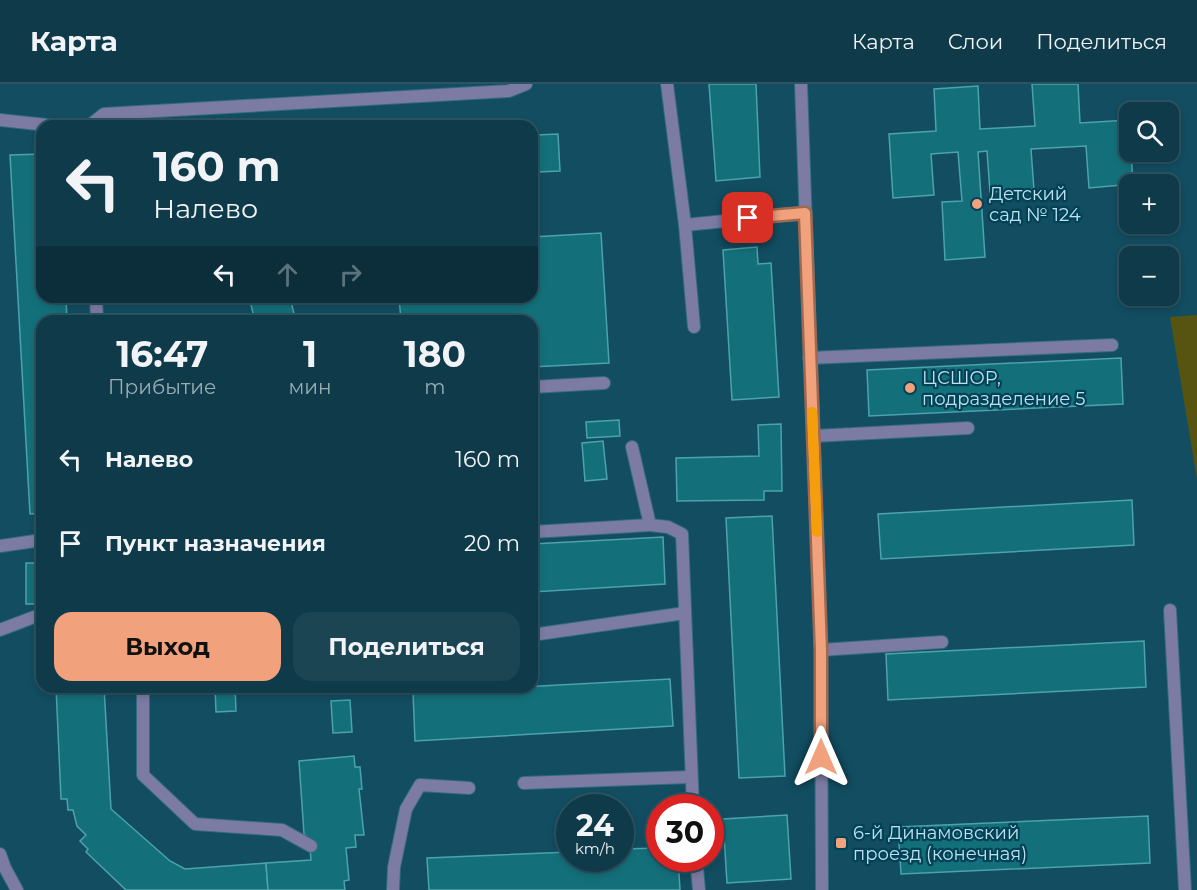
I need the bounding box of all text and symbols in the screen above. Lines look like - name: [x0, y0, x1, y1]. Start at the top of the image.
- text: Карта: [30, 24, 118, 58]
- text: Карта: [852, 29, 915, 54]
- text: Слои: [948, 29, 1003, 54]
- text: Поделиться: [1036, 29, 1167, 54]
- map controls: [1119, 102, 1179, 306]
- button: search: [1119, 102, 1179, 162]
- text: 160 m: [153, 140, 281, 192]
- icon: left: [54, 144, 132, 222]
- button: +: [1119, 174, 1179, 234]
- place label: Детский сад № 124: [989, 183, 1081, 226]
- text: Налево: [153, 192, 258, 225]
- pin: [722, 192, 773, 243]
- marker: Детский сад № 124: [970, 197, 984, 211]
- icon: arrive: [731, 201, 764, 234]
- button: −: [1119, 246, 1179, 306]
- icon: left: [208, 258, 241, 291]
- icon: ahead: [271, 258, 304, 291]
- icon: right: [334, 258, 367, 291]
- text: 16:47: [116, 332, 208, 376]
- text: 1: [303, 332, 317, 376]
- text: 180: [404, 332, 466, 376]
- place label: ЦСШОР, подразделение 5: [922, 367, 1085, 410]
- text: Прибытие: [108, 375, 216, 399]
- text: мин: [289, 375, 332, 399]
- text: m: [424, 375, 445, 399]
- marker: ЦСШОР, подразделение 5: [903, 381, 917, 395]
- icon: left: [54, 443, 87, 476]
- text: Налево: [105, 446, 193, 473]
- text: 160 m: [455, 446, 520, 473]
- icon: arrive: [54, 527, 87, 560]
- text: Пункт назначения: [105, 530, 326, 557]
- text: 20 m: [464, 530, 520, 557]
- button: Выход: [54, 612, 281, 681]
- button: Поделиться: [293, 612, 520, 681]
- position arrow: [789, 725, 853, 789]
- speed limit sign: 30: [646, 794, 724, 872]
- text: 24: [576, 807, 614, 844]
- place label: 6-й Динамовский проезд (конечная): [853, 822, 1027, 865]
- marker: 6-й Динамовский проезд (конечная): [834, 836, 848, 850]
- text: km/h: [575, 839, 615, 858]

